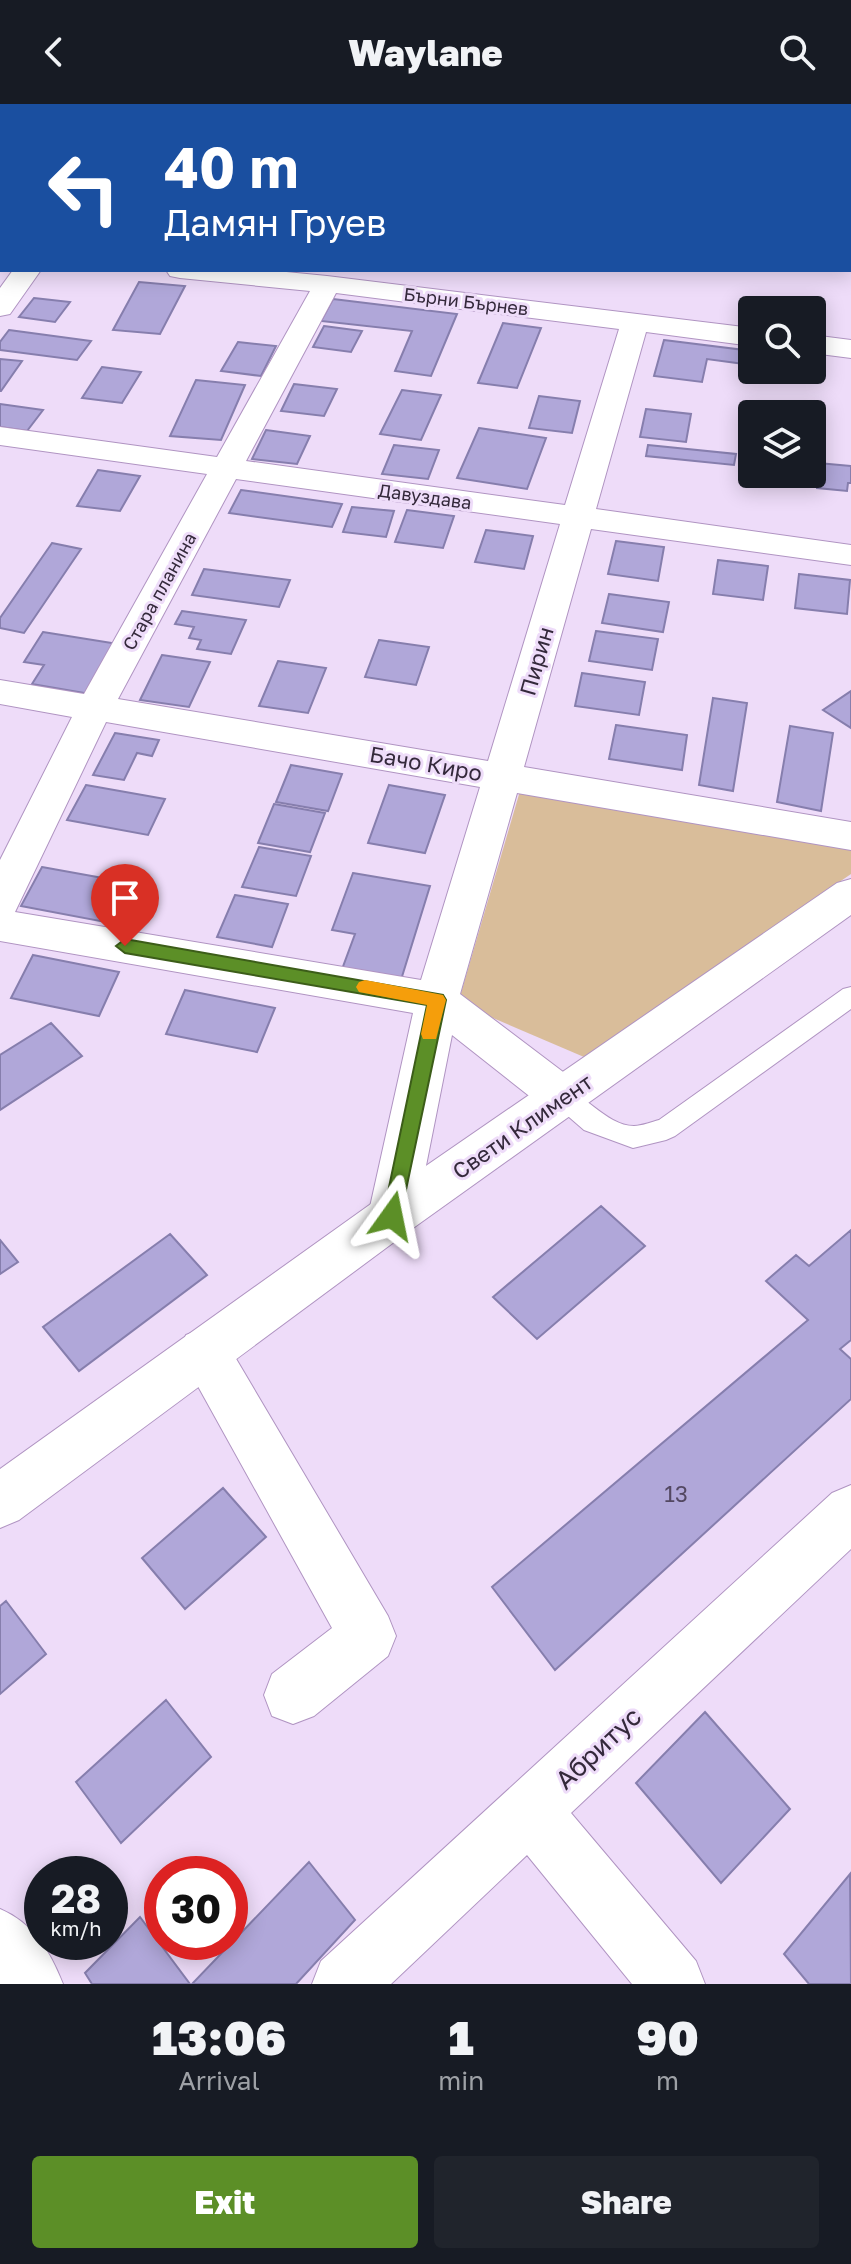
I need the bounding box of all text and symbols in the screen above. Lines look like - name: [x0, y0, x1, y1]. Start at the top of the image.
- icon: back: [32, 30, 76, 74]
- icon: search: [775, 30, 819, 74]
- text: Waylane: [348, 31, 503, 74]
- text: 40 m: [164, 133, 298, 200]
- icon: left: [32, 136, 136, 240]
- text: Дамян Груев: [164, 201, 386, 244]
- street label: Бърни Бърнев: [403, 282, 529, 320]
- map controls: [738, 296, 826, 488]
- button: search: [738, 296, 826, 384]
- button: layers: [738, 400, 826, 488]
- street label: Давуздава: [377, 479, 473, 513]
- street label: Стара планина: [118, 528, 200, 654]
- street label: Пирин: [513, 623, 559, 699]
- street label: Бачо Киро: [368, 740, 484, 786]
- pin: [91, 864, 159, 946]
- icon: arrive: [103, 876, 147, 920]
- street label: Свети Климент: [447, 1068, 597, 1184]
- position arrow: [350, 1174, 434, 1258]
- house number: 13: [664, 1480, 688, 1507]
- street label: Абритус: [549, 1701, 647, 1795]
- speed limit sign: 30: [144, 1856, 248, 1960]
- text: 28: [51, 1874, 101, 1922]
- text: km/h: [51, 1916, 101, 1940]
- text: 13:06: [152, 2008, 286, 2066]
- text: 1: [449, 2008, 474, 2066]
- text: 90: [636, 2008, 699, 2066]
- text: Arrival: [178, 2065, 260, 2096]
- text: min: [438, 2065, 484, 2096]
- text: m: [656, 2065, 679, 2096]
- button: Exit: [32, 2156, 418, 2248]
- button: Share: [434, 2156, 819, 2248]

